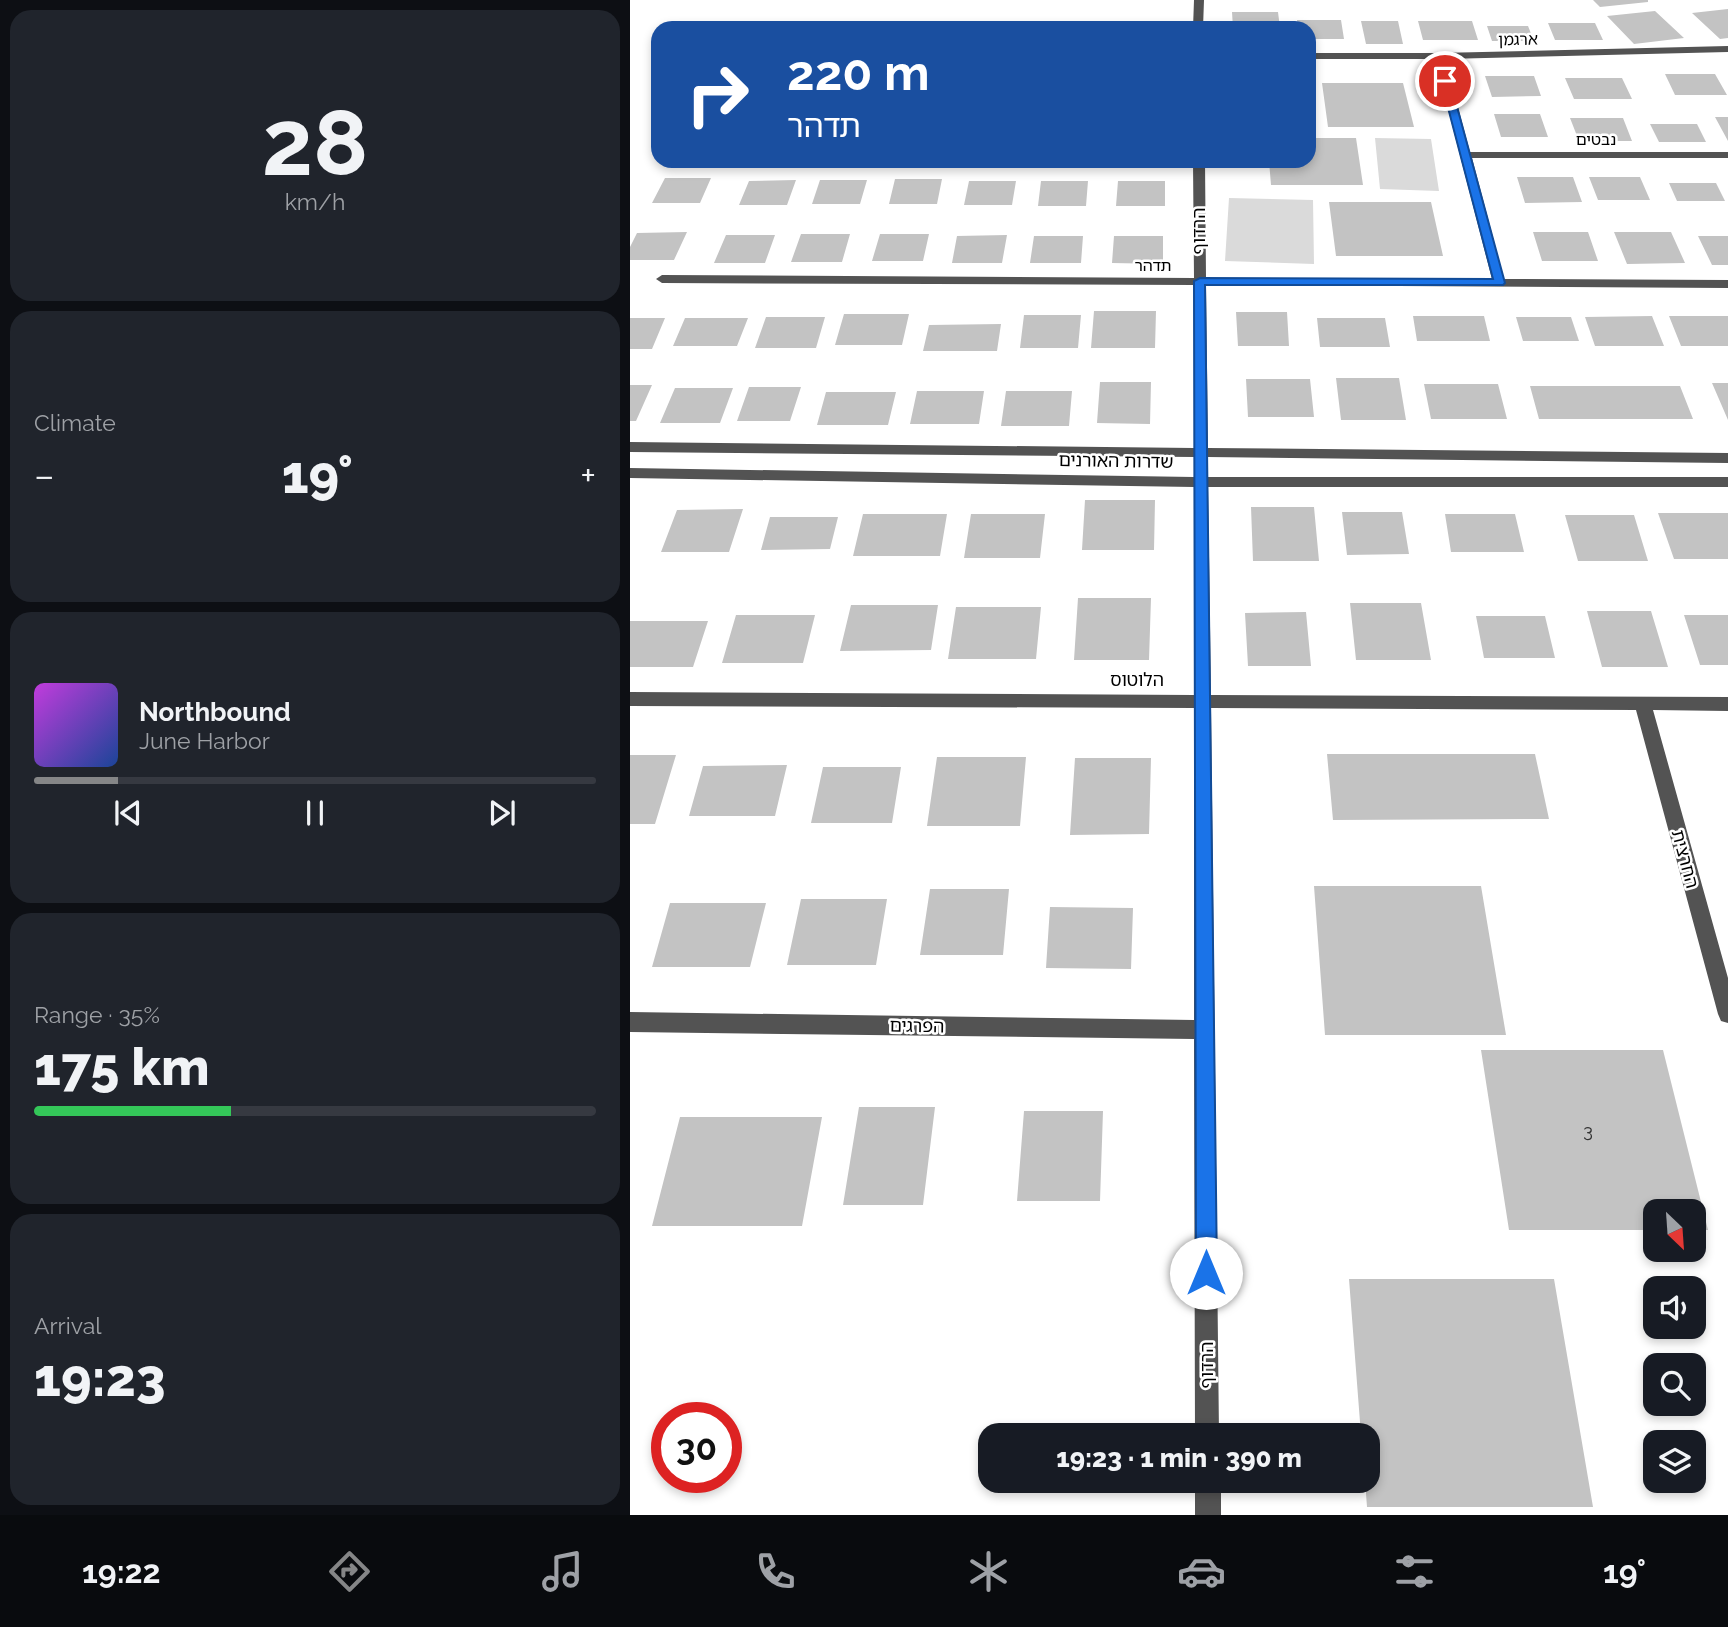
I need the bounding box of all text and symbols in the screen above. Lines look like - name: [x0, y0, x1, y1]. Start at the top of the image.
- street label: ארגמן: [1498, 30, 1538, 49]
- text: 220 m: [787, 44, 930, 101]
- icon: right: [672, 49, 763, 140]
- pin: [1415, 51, 1475, 111]
- icon: arrive: [1426, 62, 1464, 100]
- text: 28: [262, 89, 368, 196]
- text: תדהר: [787, 107, 861, 144]
- street label: נבטים: [1576, 130, 1616, 149]
- text: km/h: [285, 188, 345, 215]
- street label: הרדוף: [1188, 207, 1209, 255]
- street label: תדהר: [1134, 256, 1172, 275]
- text: Climate: [34, 409, 116, 436]
- text: 19°: [282, 444, 353, 505]
- street label: שדרות האורנים: [1058, 449, 1174, 472]
- text: −: [34, 453, 54, 498]
- text: +: [580, 453, 596, 498]
- street label: הלוטוס: [1110, 669, 1164, 690]
- text: Northbound: [139, 697, 291, 727]
- text: June Harbor: [139, 727, 270, 754]
- icon: previous: [109, 794, 147, 832]
- icon: pause: [296, 794, 334, 832]
- icon: next: [483, 794, 521, 832]
- street label: החרצית: [1668, 827, 1703, 890]
- text: Range · 35%: [34, 1001, 160, 1028]
- street label: הפרגים: [889, 1015, 945, 1036]
- text: 175 km: [34, 1036, 210, 1097]
- house number: 3: [1583, 1120, 1593, 1141]
- north arrow: [1643, 1199, 1706, 1262]
- map controls: [1643, 1199, 1706, 1493]
- position arrow: [1169, 1236, 1243, 1310]
- button: sound: [1643, 1276, 1706, 1339]
- text: Arrival: [34, 1312, 101, 1339]
- street label: הרדוף: [1196, 1341, 1217, 1389]
- text: 19:23: [34, 1347, 166, 1408]
- button: search: [1643, 1353, 1706, 1416]
- speed limit sign: 30: [651, 1402, 742, 1493]
- button: layers: [1643, 1430, 1706, 1493]
- text: 19:23 · 1 min · 390 m: [1056, 1443, 1302, 1473]
- icon: directions: [325, 1547, 374, 1596]
- icon: music: [538, 1547, 587, 1596]
- icon: phone: [751, 1547, 800, 1596]
- icon: climate: [964, 1547, 1013, 1596]
- icon: car: [1177, 1547, 1226, 1596]
- icon: filters: [1390, 1547, 1439, 1596]
- text: 19:22: [82, 1553, 161, 1590]
- text: 19°: [1603, 1553, 1646, 1590]

